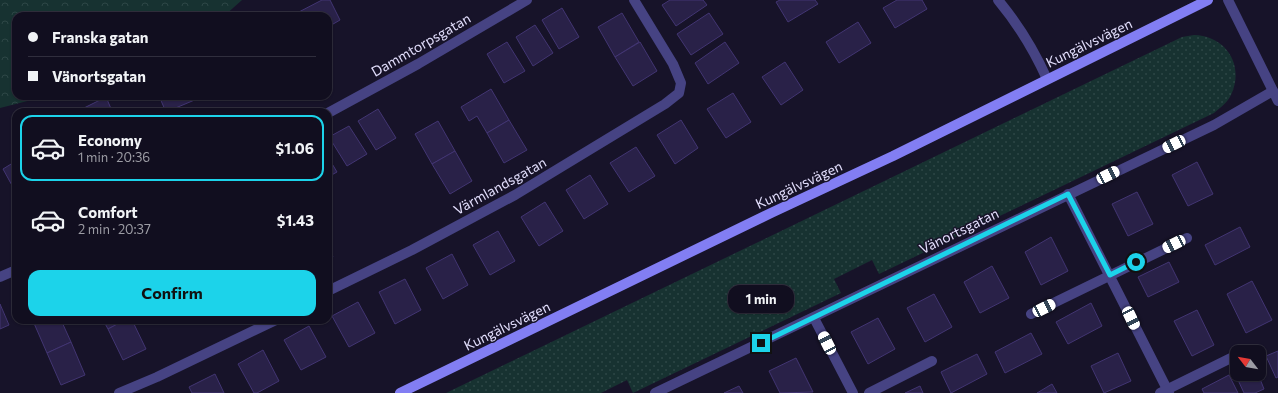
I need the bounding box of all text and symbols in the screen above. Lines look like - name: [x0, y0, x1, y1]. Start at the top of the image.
- street label: Dammtorpsgatan: [368, 9, 474, 80]
- street label: Kungälvsvägen: [1043, 14, 1135, 71]
- text: Franska gatan: [52, 28, 149, 46]
- text: Vänortsgatan: [52, 67, 146, 85]
- icon: car: [30, 130, 66, 166]
- text: Economy: [78, 131, 142, 149]
- car: [1161, 133, 1187, 155]
- text: $1.06: [276, 139, 314, 157]
- text: 1 min · 20:36: [78, 149, 150, 165]
- street label: Värmlandsgatan: [450, 153, 549, 218]
- street label: Kungälvsvägen: [753, 157, 845, 212]
- car: [1095, 164, 1121, 186]
- icon: car: [30, 202, 66, 238]
- text: Comfort: [78, 203, 138, 221]
- street label: Vänortsgatan: [916, 204, 1001, 257]
- text: $1.43: [277, 211, 314, 229]
- text: 2 min · 20:37: [78, 221, 151, 237]
- car: [1161, 233, 1187, 255]
- route start: [1127, 253, 1145, 271]
- button: Confirm: [28, 270, 316, 316]
- callout: 1 min: [728, 285, 794, 313]
- text: 1 min: [746, 291, 776, 307]
- street label: Kungälvsvägen: [461, 297, 553, 354]
- car: [1031, 297, 1057, 319]
- car: [1120, 305, 1142, 331]
- car: [816, 330, 838, 356]
- route end: [752, 334, 770, 352]
- north arrow: [1230, 345, 1266, 381]
- map controls: [1230, 345, 1266, 381]

